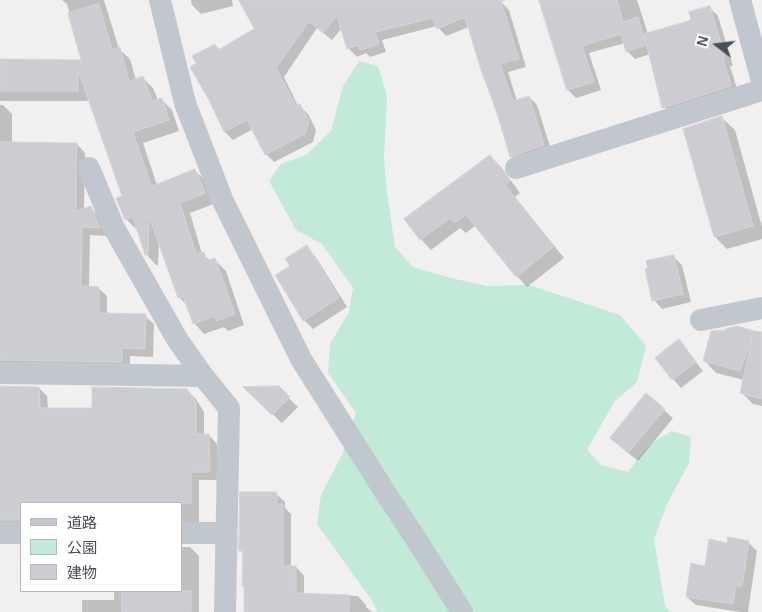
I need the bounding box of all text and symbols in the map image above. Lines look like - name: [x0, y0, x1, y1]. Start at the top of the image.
- north arrow: [692, 20, 742, 70]
- text: N: [693, 34, 712, 48]
- legend: [20, 502, 182, 592]
- text: 道路: [67, 514, 97, 531]
- text: 公園: [67, 539, 97, 556]
- text: 建物: [67, 564, 97, 581]

